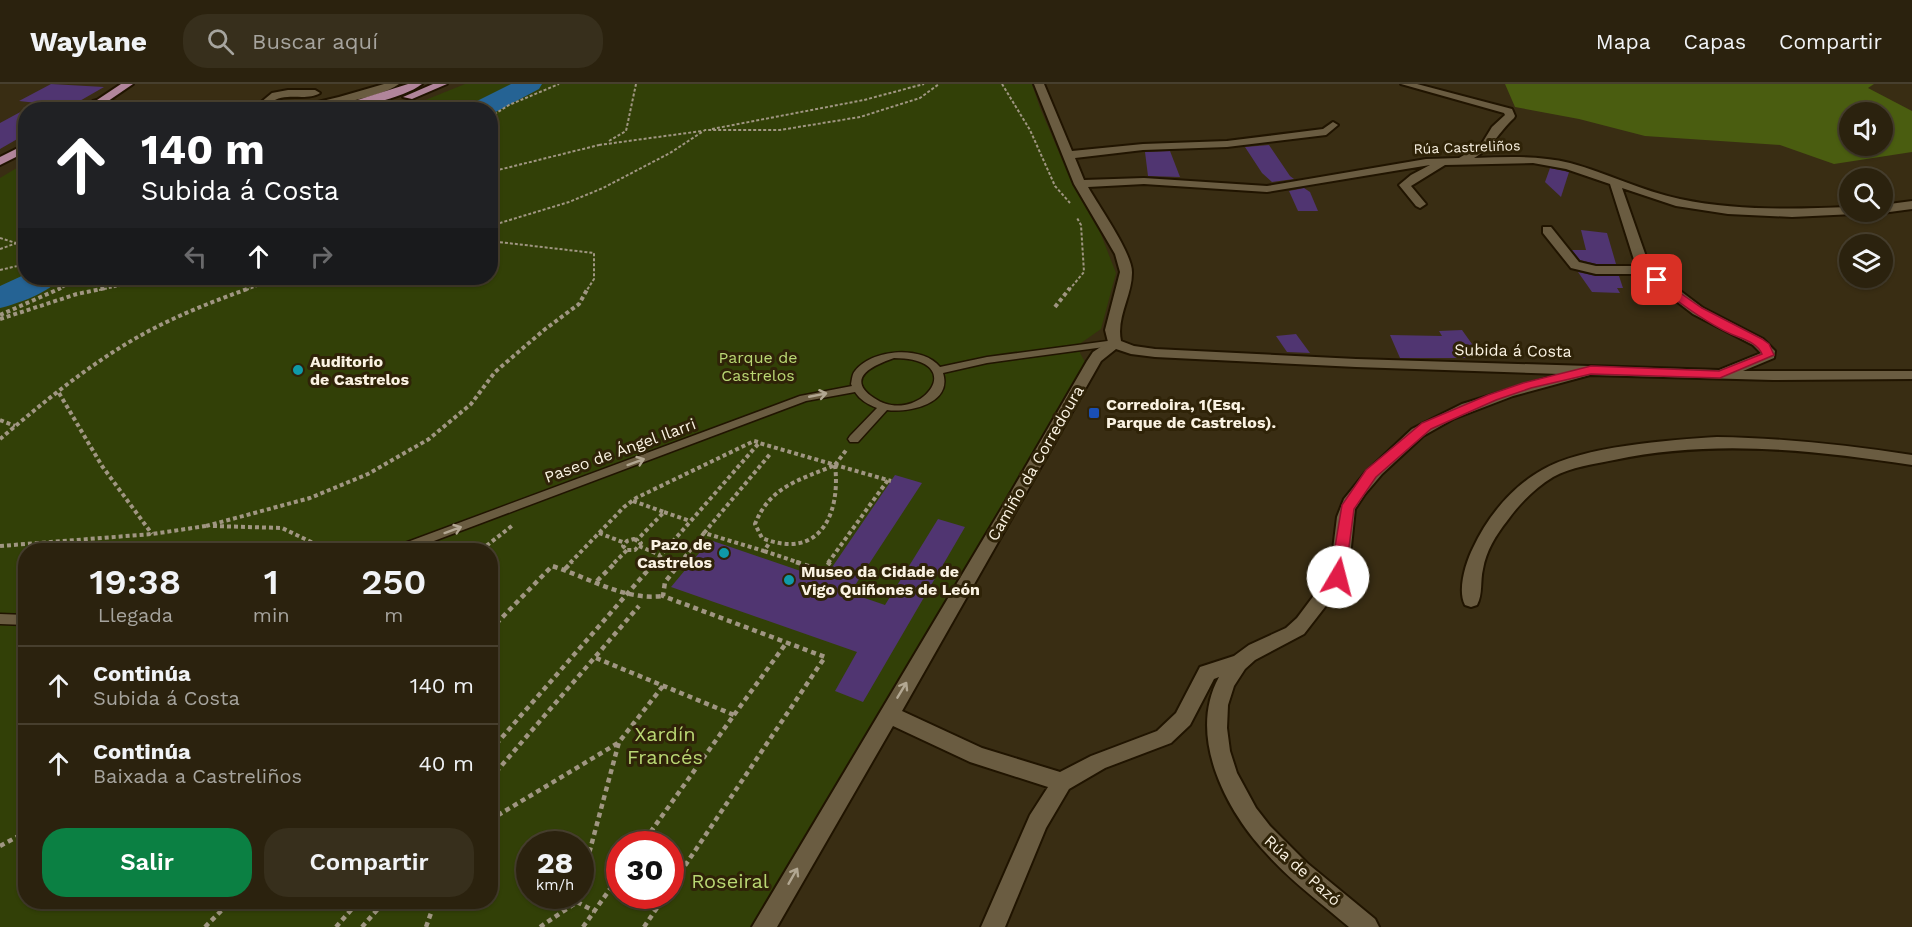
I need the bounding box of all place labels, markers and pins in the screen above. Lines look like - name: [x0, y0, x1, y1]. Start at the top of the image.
- pin: [1631, 254, 1682, 305]
- place label: Auditorio de Castrelos: [310, 352, 409, 389]
- marker: Auditorio de Castrelos: [291, 363, 305, 377]
- place label: Corredoira, 1(Esq. Parque de Castrelos).: [1106, 395, 1276, 432]
- marker: Corredoira, 1(Esq. Parque de Castrelos).: [1087, 406, 1101, 420]
- place label: Pazo de Castrelos: [637, 535, 712, 572]
- marker: Pazo de Castrelos: [717, 546, 731, 560]
- place label: Museo da Cidade de Vigo Quiñones de León: [801, 562, 980, 599]
- marker: Museo da Cidade de Vigo Quiñones de León: [782, 573, 796, 587]

